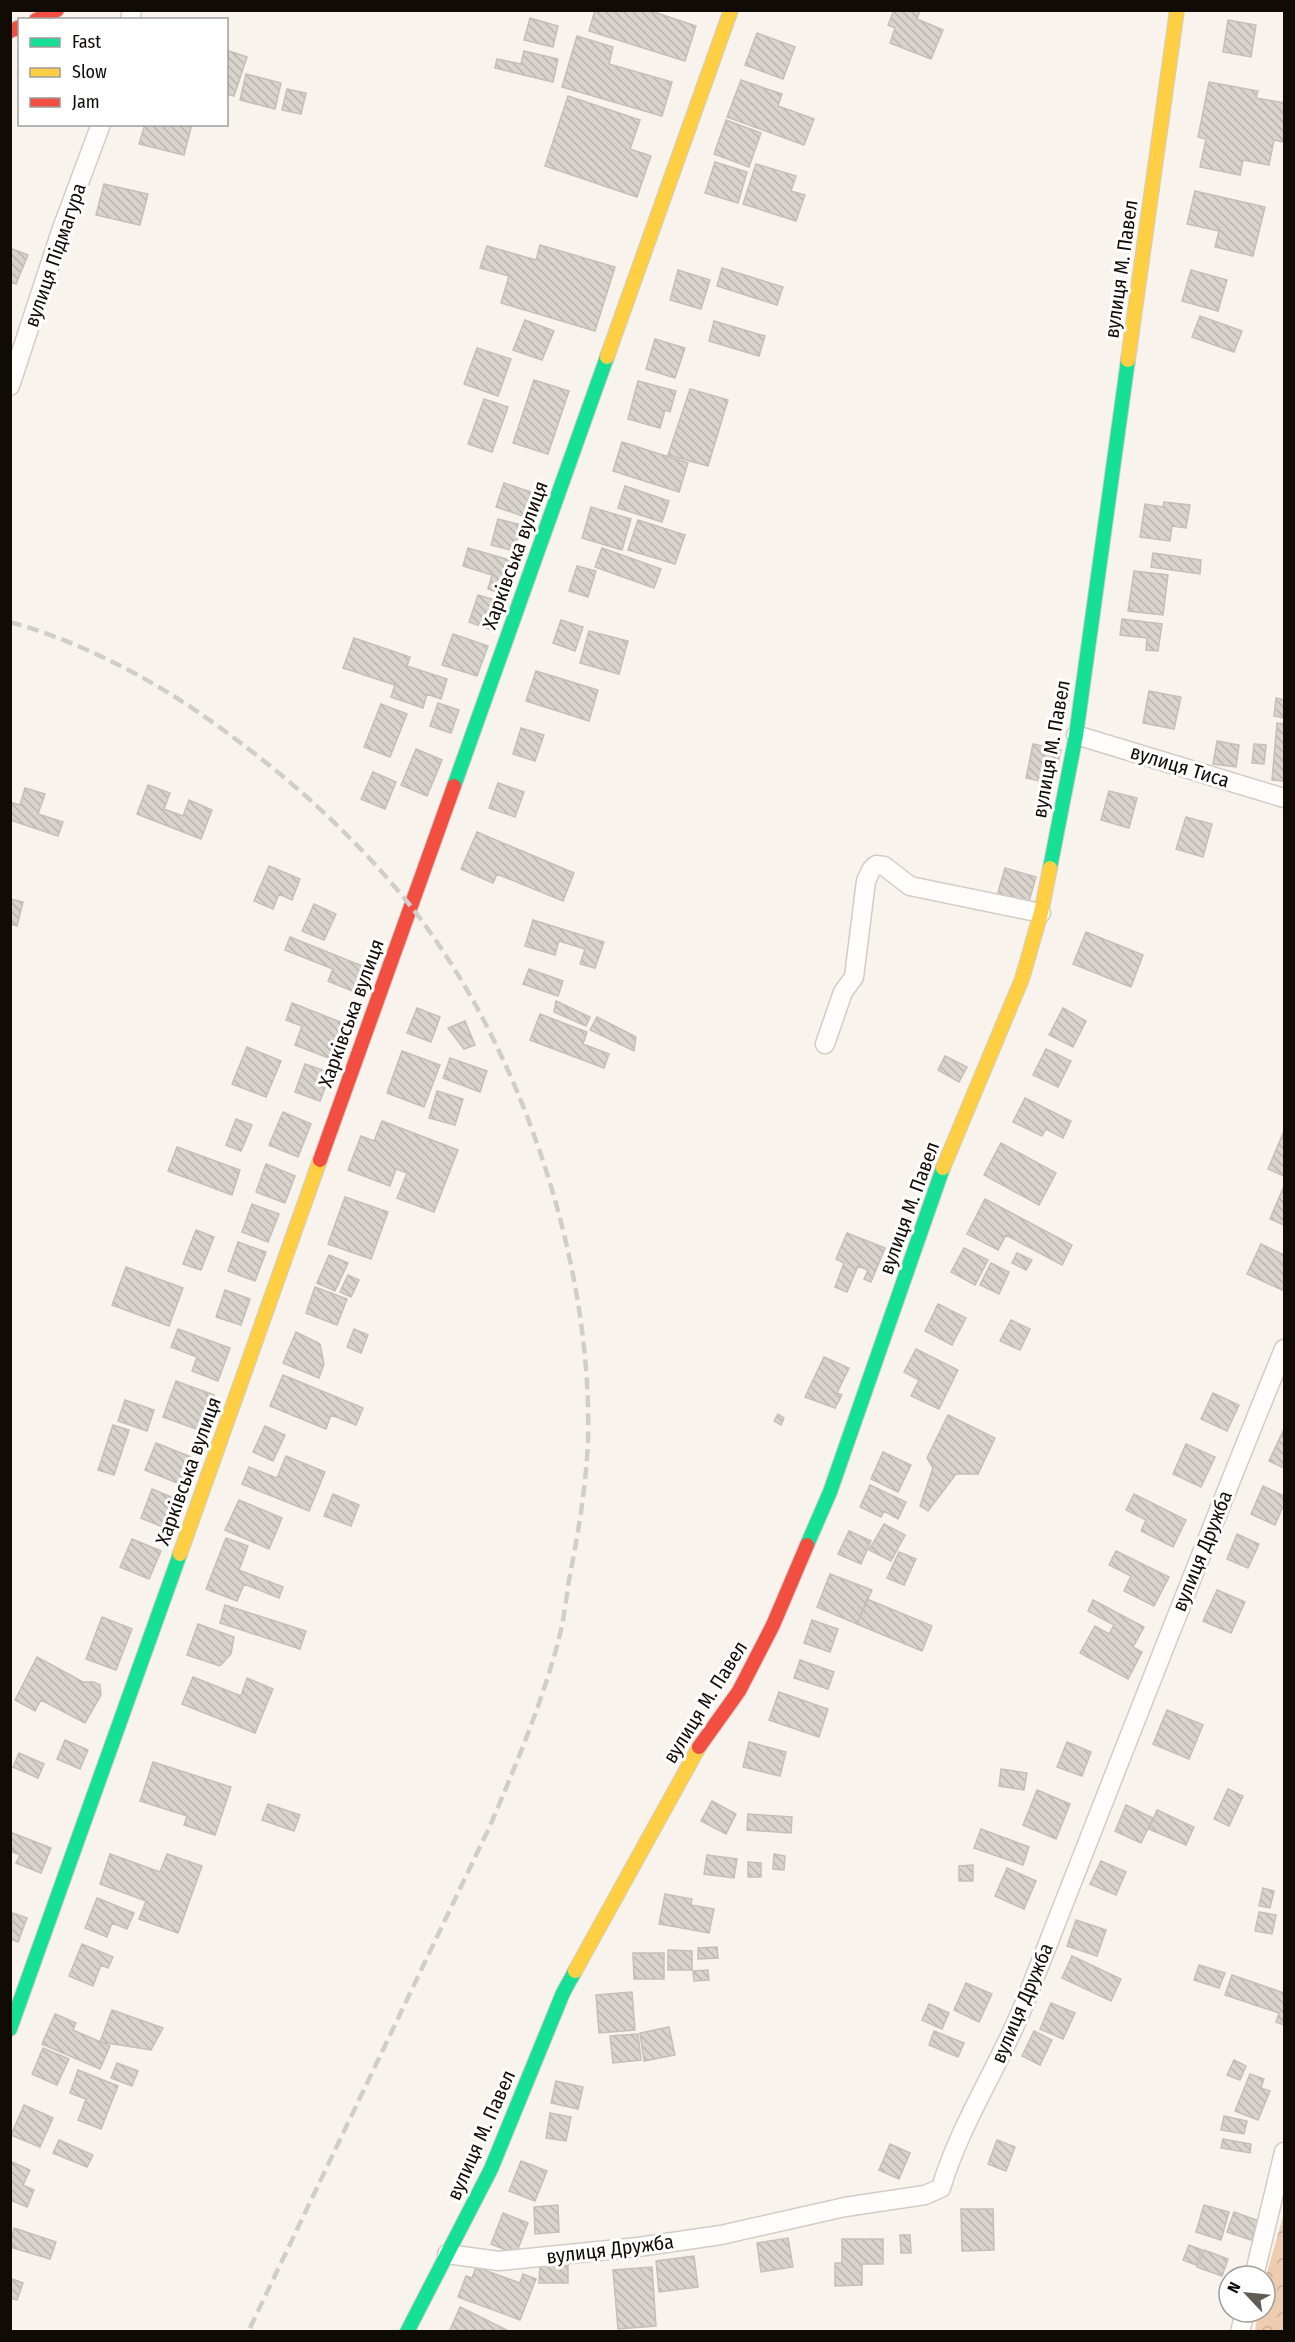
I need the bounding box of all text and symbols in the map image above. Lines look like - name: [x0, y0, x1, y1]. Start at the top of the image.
- legend: [18, 18, 228, 126]
- text: Fast: [72, 31, 101, 53]
- text: Slow: [72, 61, 107, 83]
- text: Jam: [72, 91, 100, 113]
- street label: вулиця Підмагура: [19, 180, 91, 330]
- street label: вулиця М. Павел: [1099, 198, 1143, 340]
- street label: Харківська вулиця: [477, 478, 553, 632]
- street label: вулиця М. Павел: [1027, 678, 1075, 820]
- street label: вулиця Тиса: [1128, 740, 1232, 792]
- street label: Харківська вулиця: [313, 936, 389, 1090]
- street label: вулиця М. Павел: [874, 1138, 944, 1278]
- street label: Харківська вулиця: [150, 1394, 226, 1548]
- street label: вулиця Дружба: [1167, 1487, 1237, 1615]
- street label: вулиця М. Павел: [658, 1636, 752, 1768]
- street label: вулиця Дружба: [986, 1939, 1058, 2067]
- street label: вулиця М. Павел: [442, 2066, 520, 2204]
- street label: вулиця Дружба: [545, 2229, 675, 2269]
- north arrow: [1217, 2264, 1277, 2324]
- text: N: [1223, 2279, 1245, 2296]

